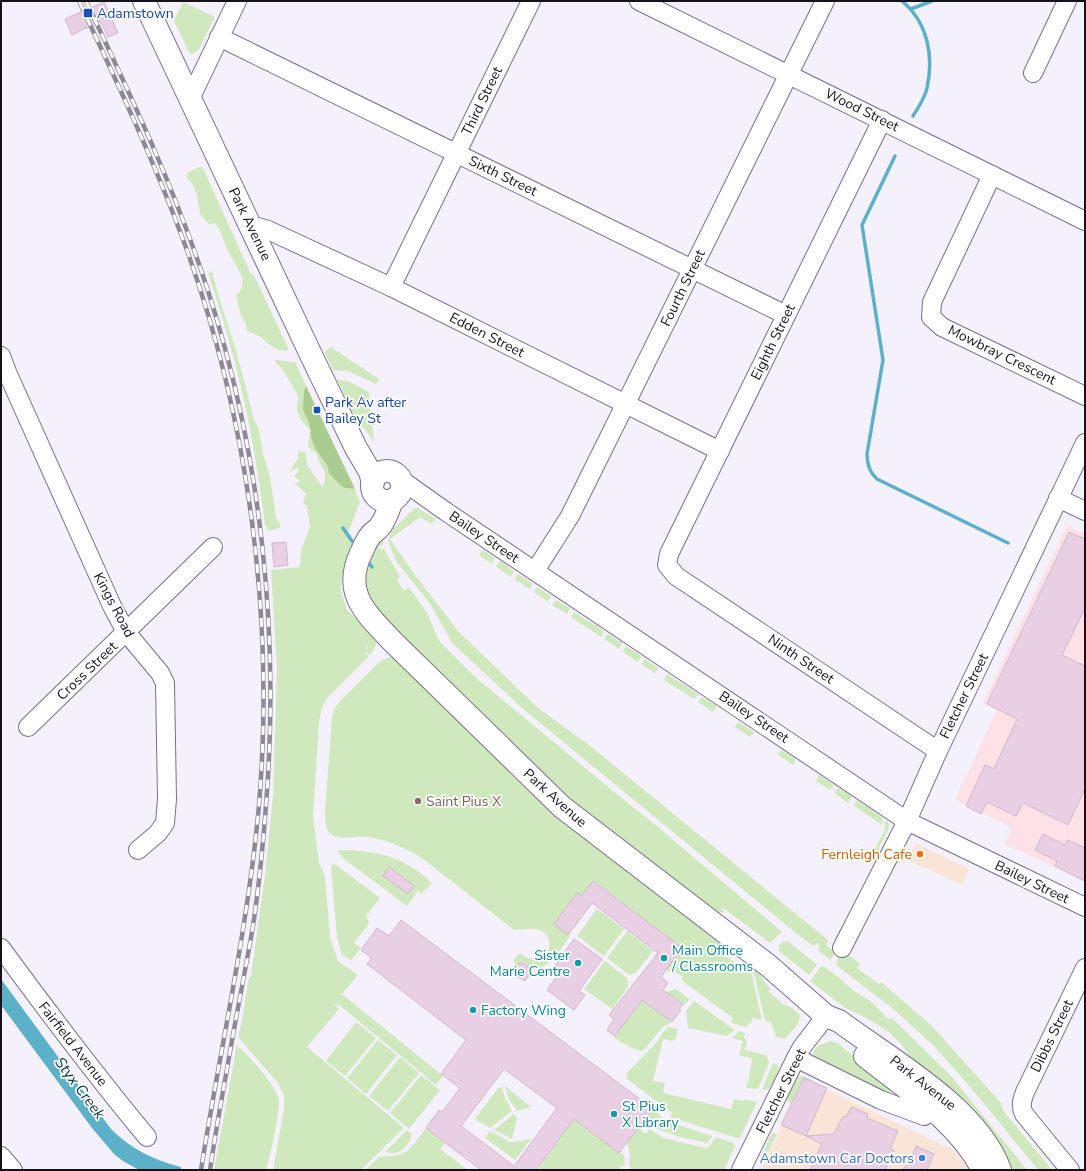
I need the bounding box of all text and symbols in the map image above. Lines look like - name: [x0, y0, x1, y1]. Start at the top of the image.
- place label: Adamstown: [97, 4, 174, 23]
- marker: Adamstown: [82, 7, 94, 19]
- street label: Third Street: [457, 63, 507, 139]
- street label: Wood Street: [822, 84, 902, 136]
- street label: Sixth Street: [466, 151, 540, 201]
- street label: Park Avenue: [224, 184, 276, 264]
- street label: Fourth Street: [656, 246, 710, 329]
- street label: Eighth Street: [746, 301, 800, 383]
- street label: Edden Street: [446, 308, 528, 362]
- street label: Mowbray Crescent: [945, 321, 1059, 389]
- place label: Park Av after Bailey St: [325, 393, 406, 428]
- marker: Park Av after Bailey St: [312, 405, 322, 415]
- street label: Bailey Street: [445, 507, 523, 567]
- street label: Kings Road: [89, 569, 139, 641]
- street label: Ninth Street: [764, 630, 838, 688]
- street label: Cross Street: [53, 637, 122, 705]
- street label: Fletcher Street: [935, 650, 993, 742]
- street label: Bailey Street: [715, 687, 793, 747]
- street label: Park Avenue: [519, 764, 591, 832]
- place label: Saint Pius X: [426, 792, 501, 811]
- marker: Saint Pius X: [413, 796, 423, 806]
- place label: Fernleigh Cafe: [821, 845, 912, 864]
- marker: Fernleigh Cafe: [915, 849, 925, 859]
- street label: Bailey Street: [992, 856, 1072, 908]
- place label: Main Office / Classrooms: [671, 941, 753, 976]
- place label: Sister Marie Centre: [490, 946, 570, 981]
- marker: Main Office / Classrooms: [659, 953, 669, 963]
- marker: Sister Marie Centre: [573, 958, 583, 968]
- street label: Dibbs Street: [1026, 996, 1078, 1075]
- street label: Fairfield Avenue: [34, 998, 112, 1090]
- place label: Factory Wing: [481, 1001, 566, 1020]
- marker: Factory Wing: [468, 1005, 478, 1015]
- street label: Fletcher Street: [751, 1045, 811, 1137]
- street label: Park Avenue: [886, 1051, 960, 1115]
- water label: Styx Creek: [50, 1053, 110, 1123]
- place label: St Pius X Library: [622, 1097, 680, 1132]
- marker: St Pius X Library: [609, 1109, 619, 1119]
- place label: Adamstown Car Doctors: [760, 1149, 914, 1168]
- marker: Adamstown Car Doctors: [917, 1153, 927, 1163]

